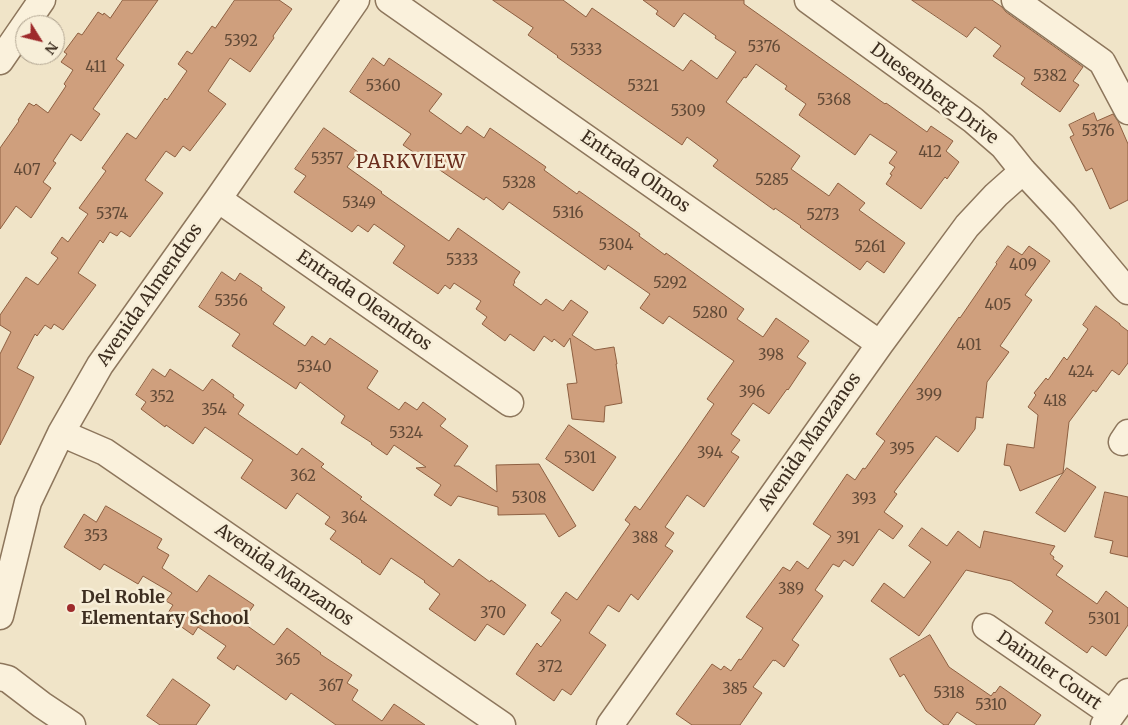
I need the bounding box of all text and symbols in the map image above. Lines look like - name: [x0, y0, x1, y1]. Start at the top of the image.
- north arrow: [15, 15, 65, 65]
- house number: 5392: [224, 33, 258, 51]
- text: N: [41, 38, 62, 58]
- house number: 5376: [748, 39, 780, 57]
- street label: Duesenberg Drive: [866, 39, 1002, 149]
- house number: 5333: [570, 42, 602, 60]
- house number: 411: [85, 59, 107, 77]
- house number: 5382: [1033, 68, 1067, 86]
- house number: 5360: [365, 78, 401, 96]
- house number: 5321: [627, 78, 659, 96]
- house number: 5368: [817, 92, 851, 110]
- house number: 5309: [670, 103, 706, 121]
- house number: 5376: [1082, 123, 1114, 141]
- street label: Entrada Olmos: [576, 126, 694, 218]
- house number: 412: [918, 144, 942, 162]
- house number: 5357: [311, 151, 343, 169]
- district label: PARKVIEW: [355, 152, 467, 174]
- house number: 407: [14, 162, 40, 180]
- house number: 5285: [755, 172, 789, 190]
- house number: 5328: [502, 175, 536, 193]
- house number: 5349: [342, 195, 376, 213]
- house number: 5316: [552, 205, 584, 223]
- house number: 5374: [96, 206, 128, 224]
- house number: 5273: [806, 207, 840, 225]
- street label: Avenida Almendros: [93, 220, 207, 370]
- house number: 5304: [598, 237, 634, 255]
- house number: 5261: [854, 239, 886, 257]
- street label: Entrada Oleandros: [292, 246, 436, 356]
- house number: 5333: [446, 252, 478, 270]
- house number: 409: [1009, 257, 1037, 275]
- house number: 5292: [653, 275, 687, 293]
- house number: 5356: [214, 293, 248, 311]
- house number: 405: [984, 297, 1012, 315]
- house number: 5280: [692, 305, 728, 323]
- house number: 401: [957, 337, 981, 355]
- house number: 398: [758, 347, 784, 365]
- house number: 5340: [296, 359, 332, 377]
- house number: 424: [1068, 364, 1094, 382]
- street label: Avenida Manzanos: [754, 369, 866, 515]
- house number: 396: [739, 384, 765, 402]
- house number: 399: [916, 387, 942, 405]
- house number: 352: [150, 389, 174, 407]
- house number: 418: [1043, 393, 1067, 411]
- house number: 354: [201, 402, 227, 420]
- house number: 5324: [389, 425, 423, 443]
- house number: 395: [889, 441, 915, 459]
- house number: 394: [697, 445, 723, 463]
- house number: 5301: [564, 450, 596, 468]
- house number: 362: [290, 468, 316, 486]
- house number: 5308: [511, 490, 547, 508]
- house number: 393: [851, 491, 877, 509]
- house number: 364: [341, 510, 367, 528]
- street label: Avenida Manzanos: [211, 519, 357, 631]
- house number: 353: [84, 528, 108, 546]
- house number: 388: [632, 530, 658, 548]
- house number: 391: [836, 530, 860, 548]
- house number: 389: [778, 581, 804, 599]
- place label: Del Roble Elementary School: [81, 587, 249, 630]
- marker: Del Roble Elementary School: [65, 602, 77, 614]
- house number: 370: [480, 605, 506, 623]
- house number: 5301: [1088, 611, 1120, 629]
- street label: Daimler Court: [993, 627, 1105, 715]
- house number: 365: [275, 652, 301, 670]
- house number: 372: [537, 659, 563, 677]
- house number: 367: [319, 678, 343, 696]
- house number: 385: [722, 681, 748, 699]
- house number: 5318: [933, 685, 965, 703]
- house number: 5310: [975, 697, 1007, 715]

